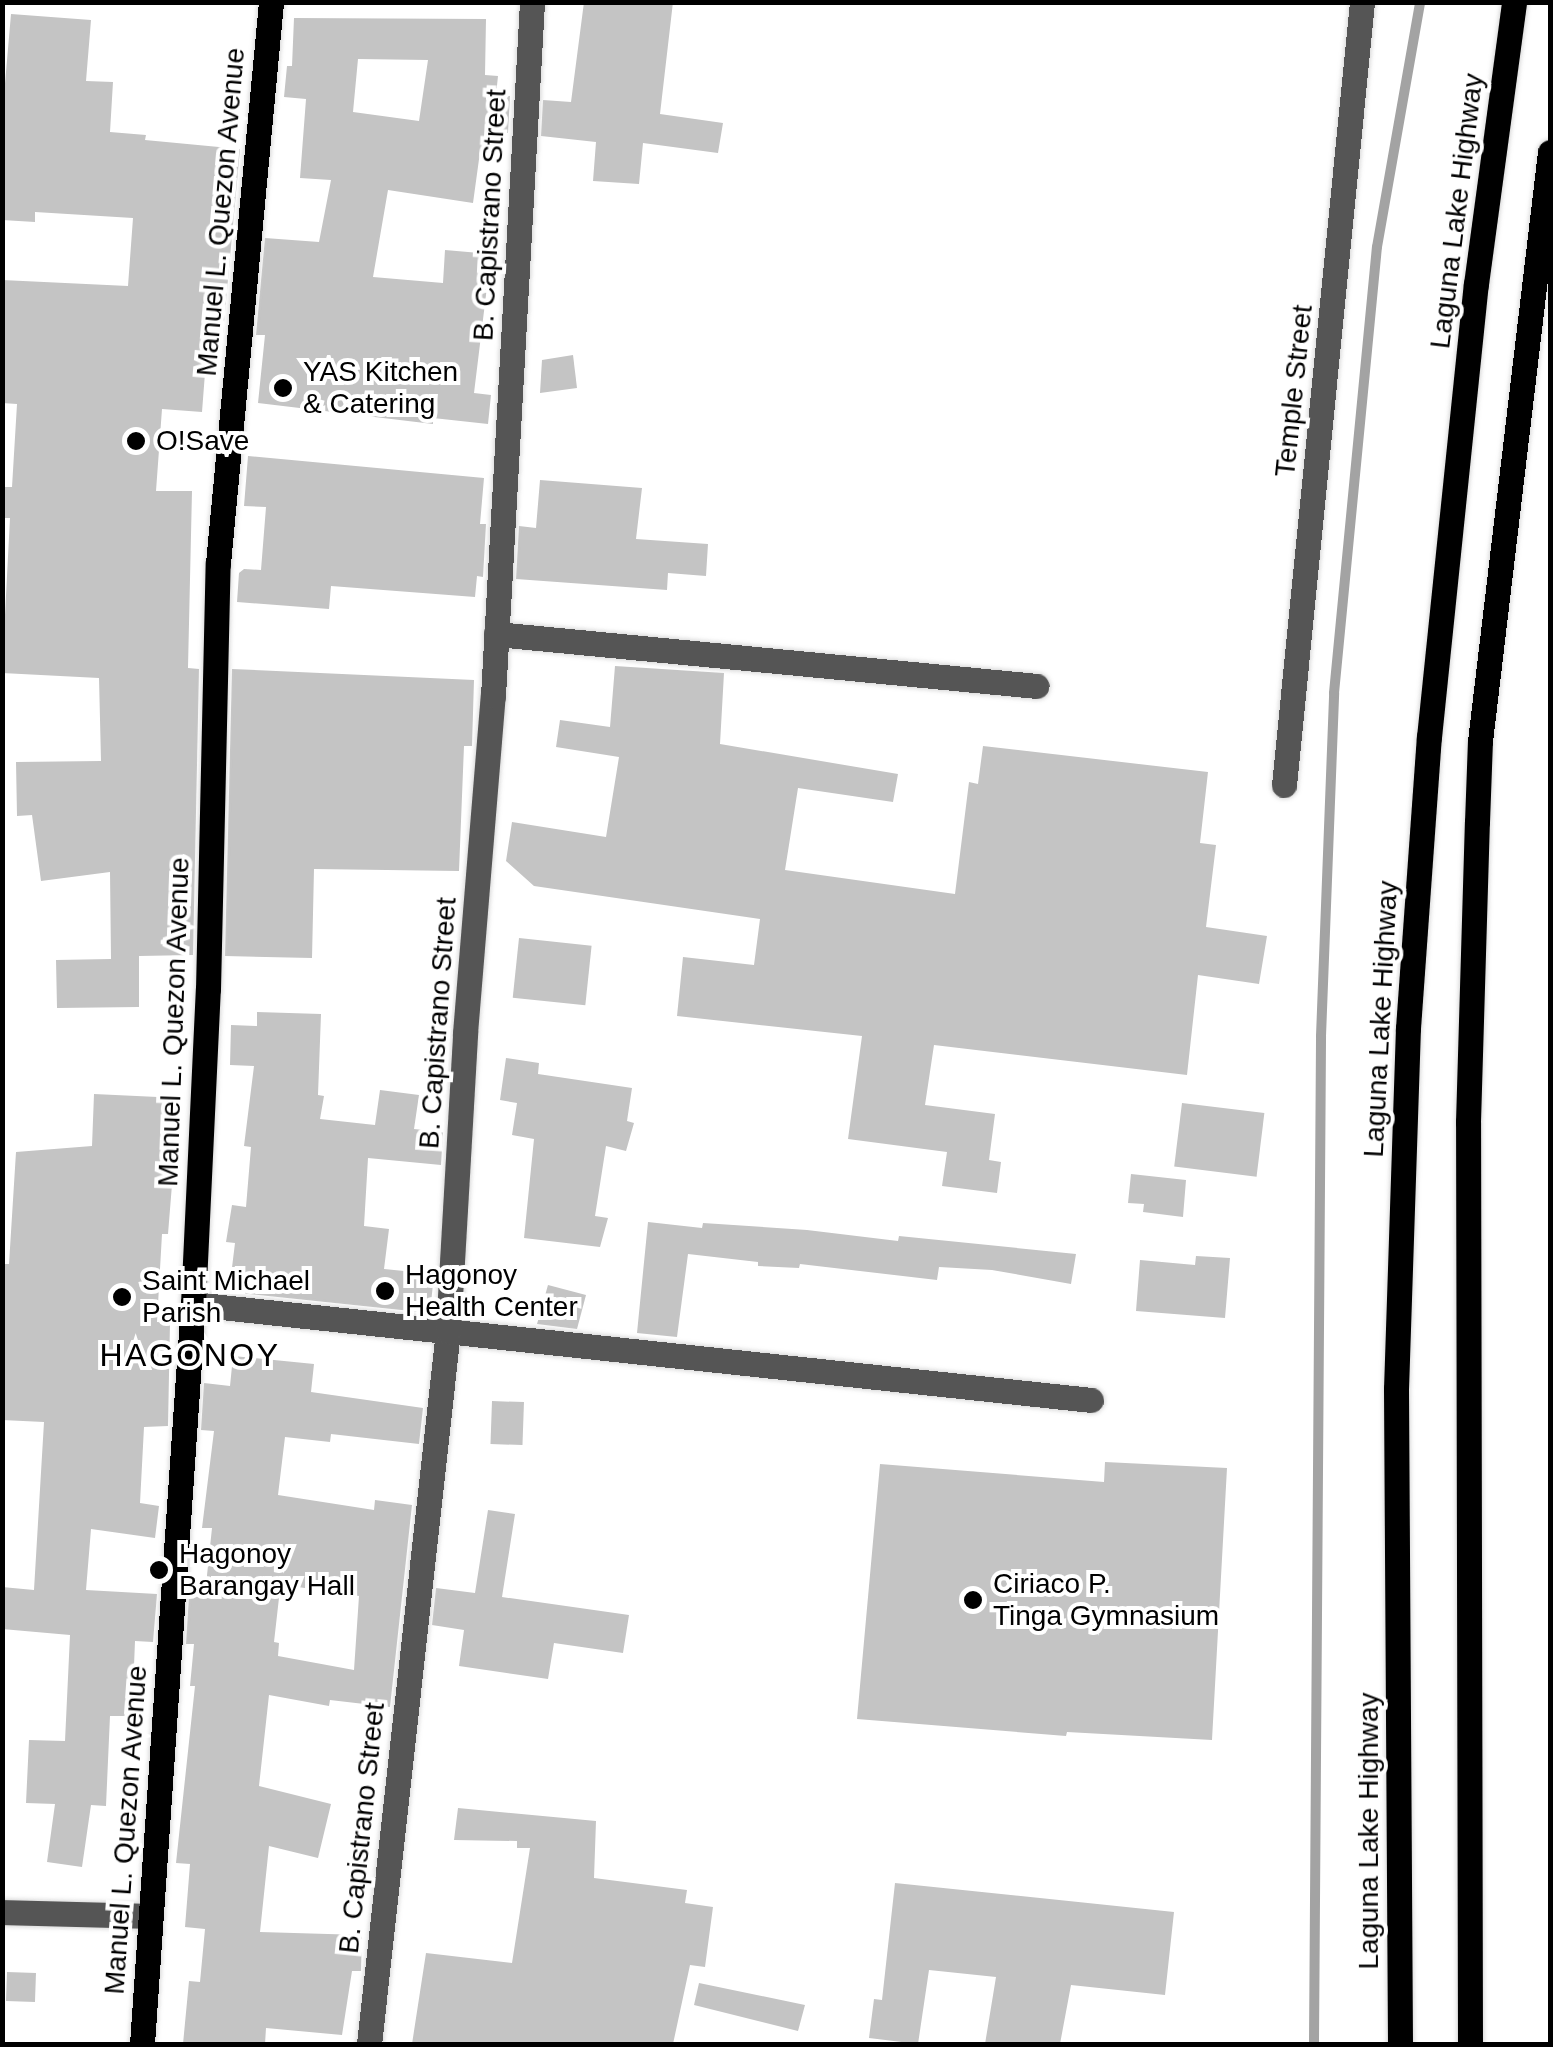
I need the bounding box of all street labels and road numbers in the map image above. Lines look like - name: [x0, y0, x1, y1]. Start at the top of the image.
- street label: Manuel L. Quezon Avenue: [190, 46, 252, 378]
- street label: Laguna Lake Highway: [1423, 71, 1491, 351]
- street label: B. Capistrano Street: [467, 88, 513, 342]
- street label: Temple Street: [1268, 303, 1320, 479]
- street label: Manuel L. Quezon Avenue: [151, 856, 197, 1188]
- street label: Laguna Lake Highway: [1357, 880, 1405, 1158]
- street label: B. Capistrano Street: [412, 896, 464, 1150]
- street label: Manuel L. Quezon Avenue: [98, 1664, 154, 1996]
- street label: Laguna Lake Highway: [1352, 1692, 1386, 1970]
- street label: B. Capistrano Street: [332, 1701, 392, 1955]

